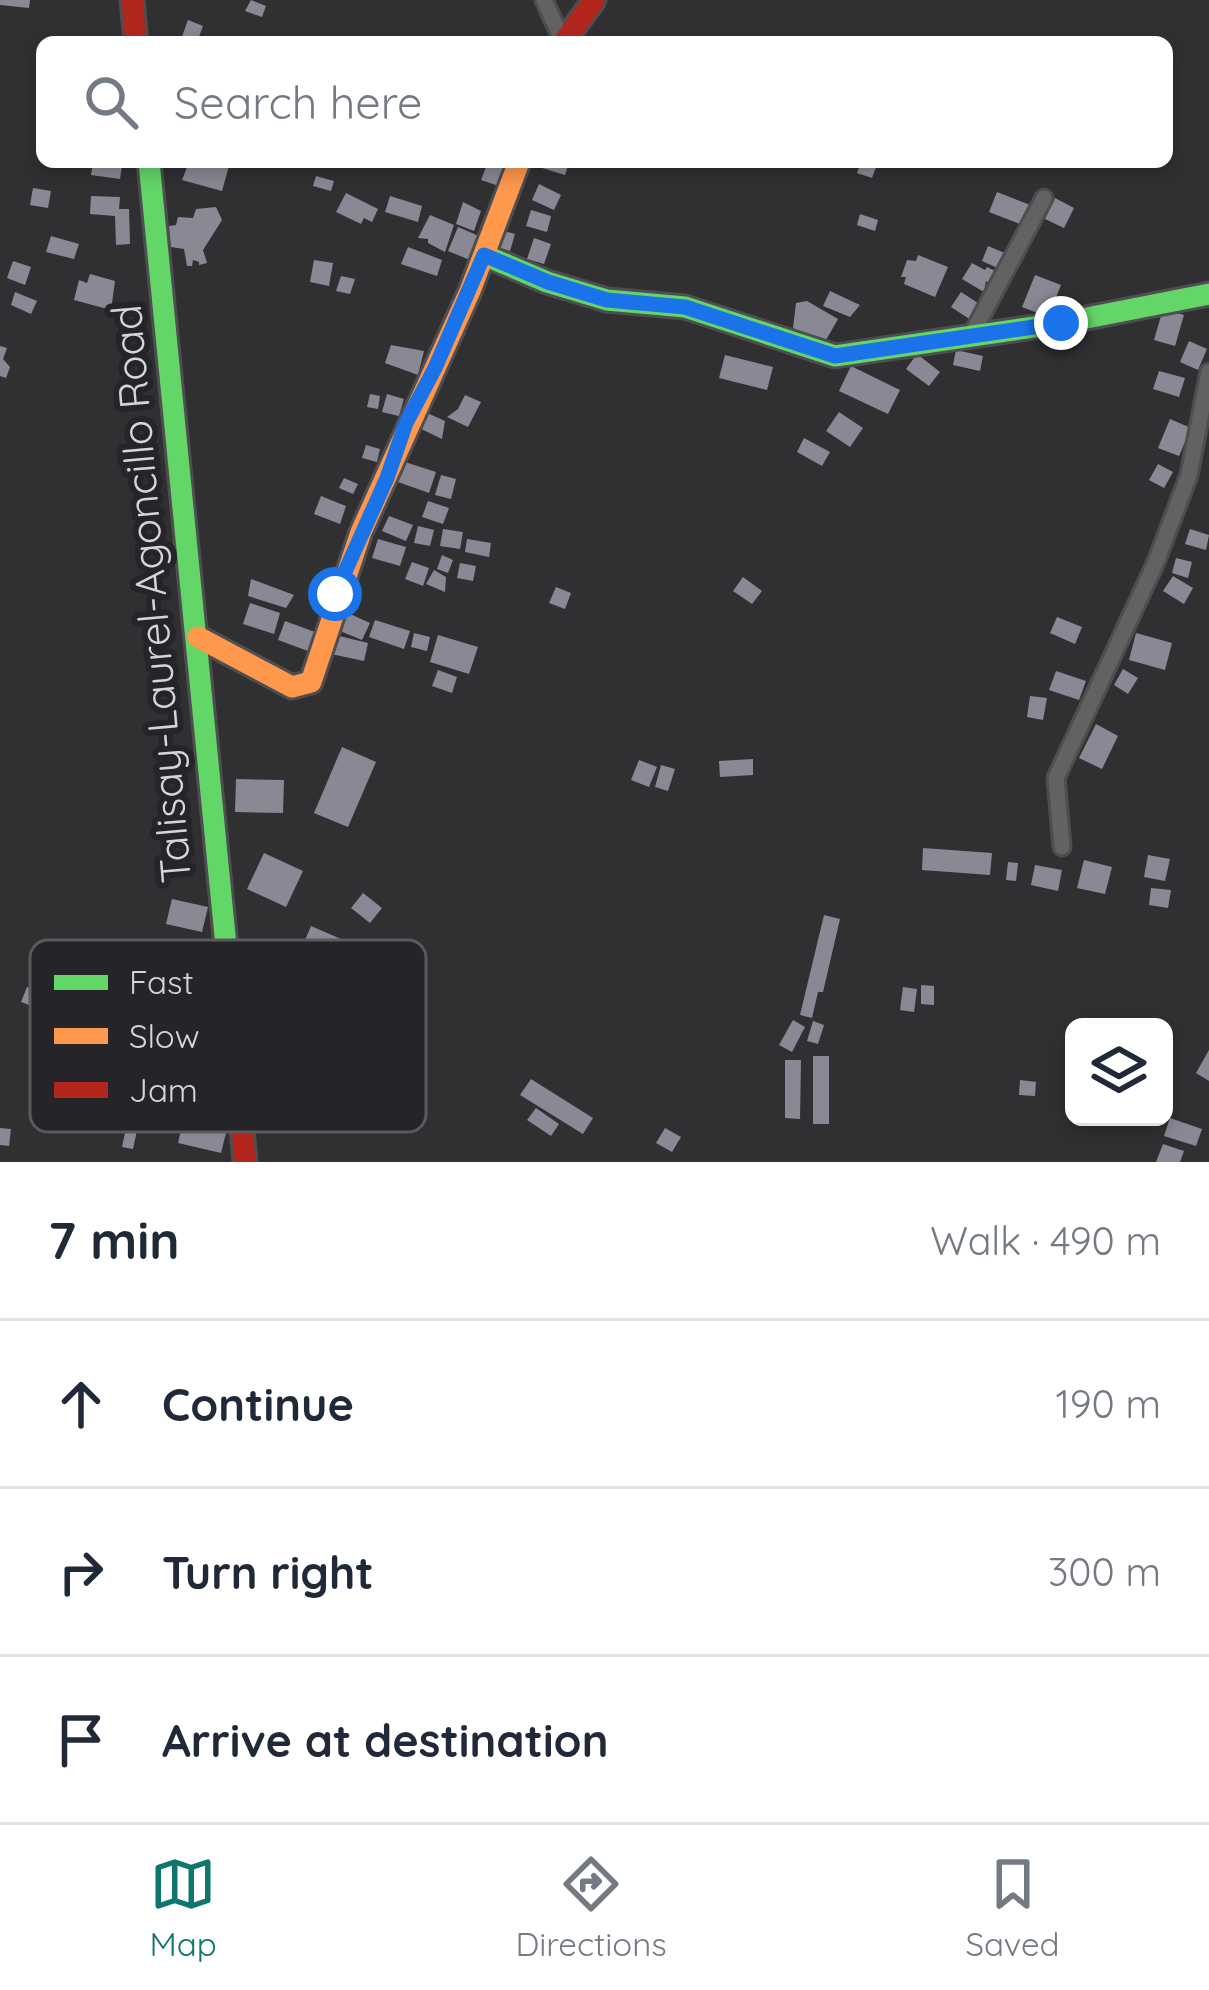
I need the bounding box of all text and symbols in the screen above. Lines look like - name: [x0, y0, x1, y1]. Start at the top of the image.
- search box: [36, 36, 1173, 168]
- icon: search: [78, 69, 144, 135]
- text: Search here: [174, 74, 422, 130]
- route end: [1034, 296, 1088, 350]
- street label: Talisay-Laurel-Agoncillo Road: [99, 303, 202, 885]
- route start: [308, 567, 362, 621]
- legend: [30, 940, 426, 1132]
- text: Fast: [129, 961, 194, 1002]
- text: Slow: [129, 1015, 200, 1056]
- map controls: [1065, 1018, 1173, 1126]
- button: layers: [1065, 1018, 1173, 1126]
- text: Jam: [129, 1069, 198, 1110]
- text: 7 min: [48, 1208, 180, 1272]
- text: Walk · 490 m: [930, 1216, 1161, 1265]
- icon: ahead: [48, 1371, 114, 1437]
- text: Continue: [162, 1376, 354, 1432]
- text: 190 m: [1055, 1379, 1161, 1428]
- icon: right: [48, 1539, 114, 1605]
- text: Turn right: [162, 1544, 374, 1600]
- text: 300 m: [1048, 1547, 1161, 1596]
- icon: arrive: [48, 1707, 114, 1773]
- text: Arrive at destination: [162, 1712, 608, 1768]
- tab: Map: [149, 1851, 217, 1964]
- tab: Directions: [515, 1851, 667, 1964]
- tab: Saved: [966, 1851, 1060, 1964]

